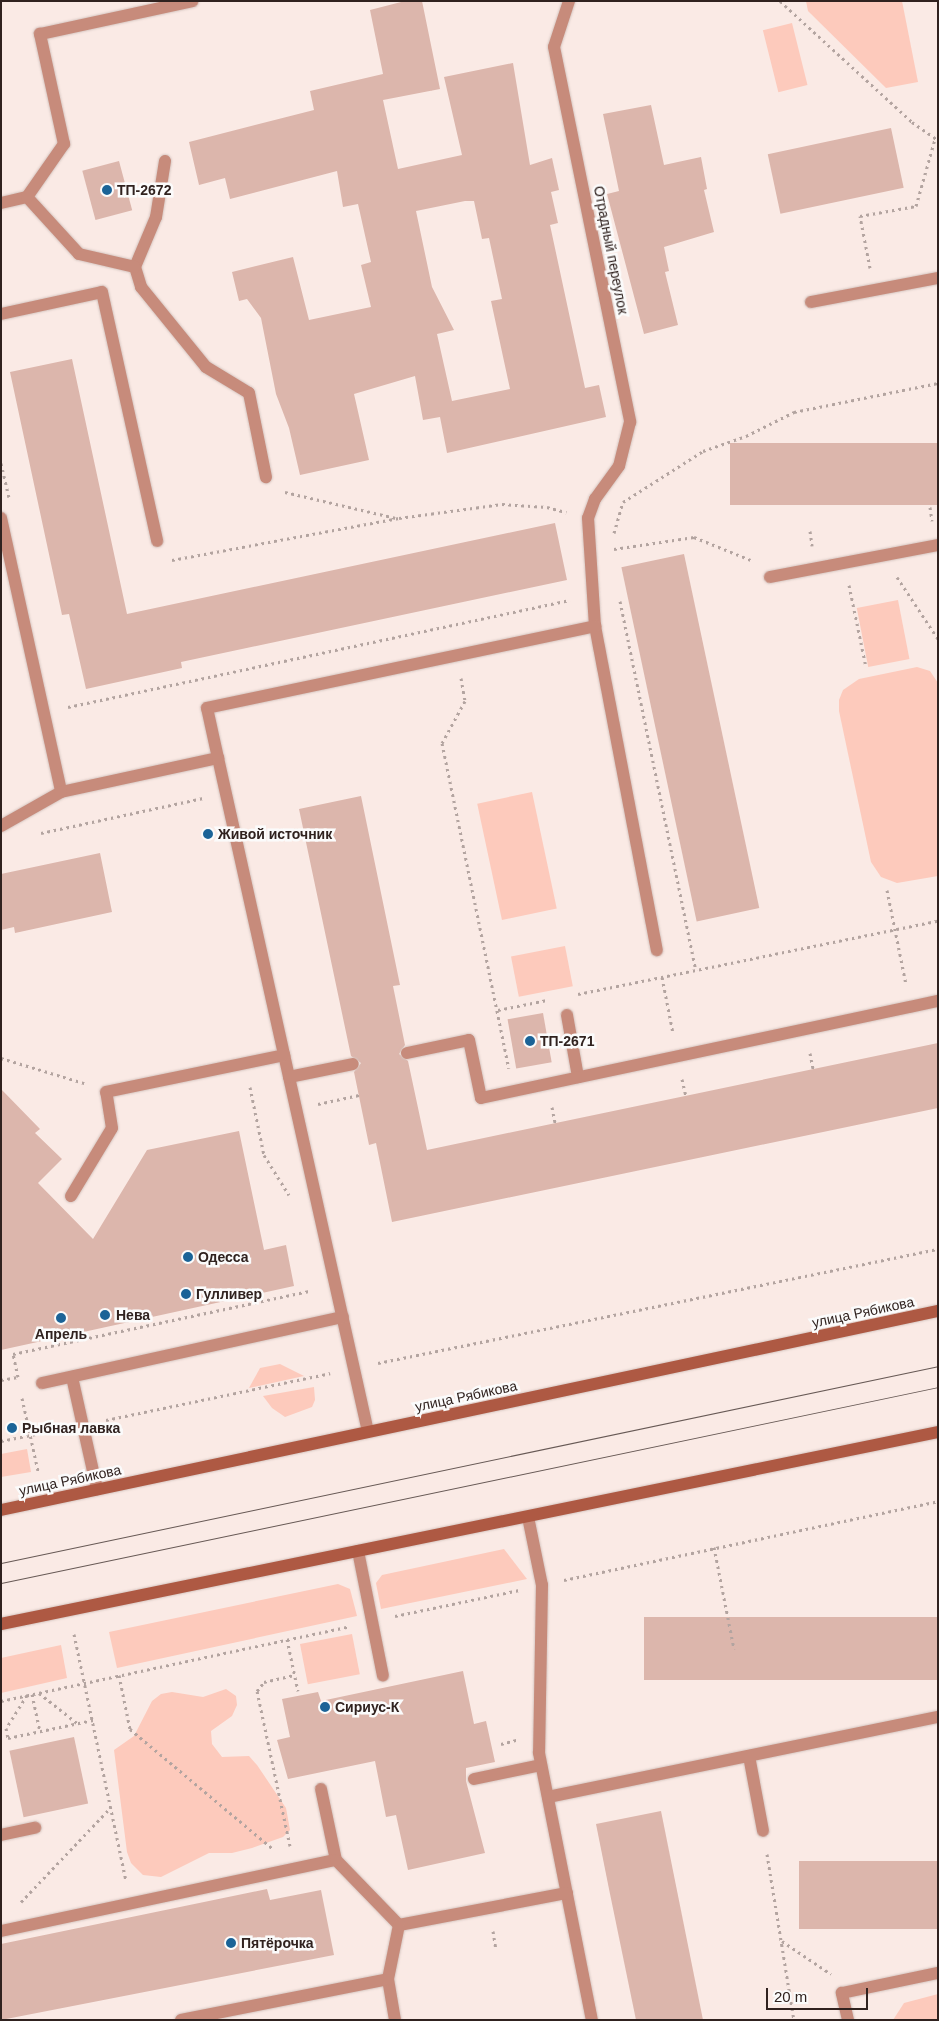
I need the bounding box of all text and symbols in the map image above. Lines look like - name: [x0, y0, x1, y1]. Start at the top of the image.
- place label: ТП-2672: [117, 182, 171, 198]
- marker: ТП-2672: [101, 184, 113, 196]
- street label: Отрадный переулок: [590, 184, 632, 316]
- place label: Живой источник: [218, 826, 332, 842]
- marker: Живой источник: [202, 828, 214, 840]
- place label: ТП-2671: [540, 1033, 594, 1049]
- marker: ТП-2671: [524, 1035, 536, 1047]
- place label: Одесса: [198, 1249, 249, 1265]
- marker: Одесса: [182, 1251, 194, 1263]
- place label: Гулливер: [196, 1286, 262, 1302]
- marker: Гулливер: [180, 1288, 192, 1300]
- street label: улица Рябикова: [810, 1293, 916, 1331]
- place label: Нева: [116, 1307, 150, 1323]
- marker: Нева: [98, 1308, 112, 1322]
- marker: Апрель: [55, 1312, 67, 1324]
- place label: Апрель: [35, 1326, 87, 1342]
- street label: улица Рябикова: [413, 1377, 519, 1415]
- place label: Рыбная лавка: [22, 1420, 120, 1436]
- marker: Рыбная лавка: [6, 1422, 18, 1434]
- street label: улица Рябикова: [17, 1461, 123, 1499]
- place label: Сириус-К: [335, 1699, 399, 1715]
- marker: Сириус-К: [319, 1701, 331, 1713]
- place label: Пятёрочка: [241, 1935, 314, 1951]
- marker: Пятёрочка: [225, 1937, 237, 1949]
- scale bar: [769, 1978, 872, 2010]
- text: 20 m: [774, 1988, 807, 2005]

